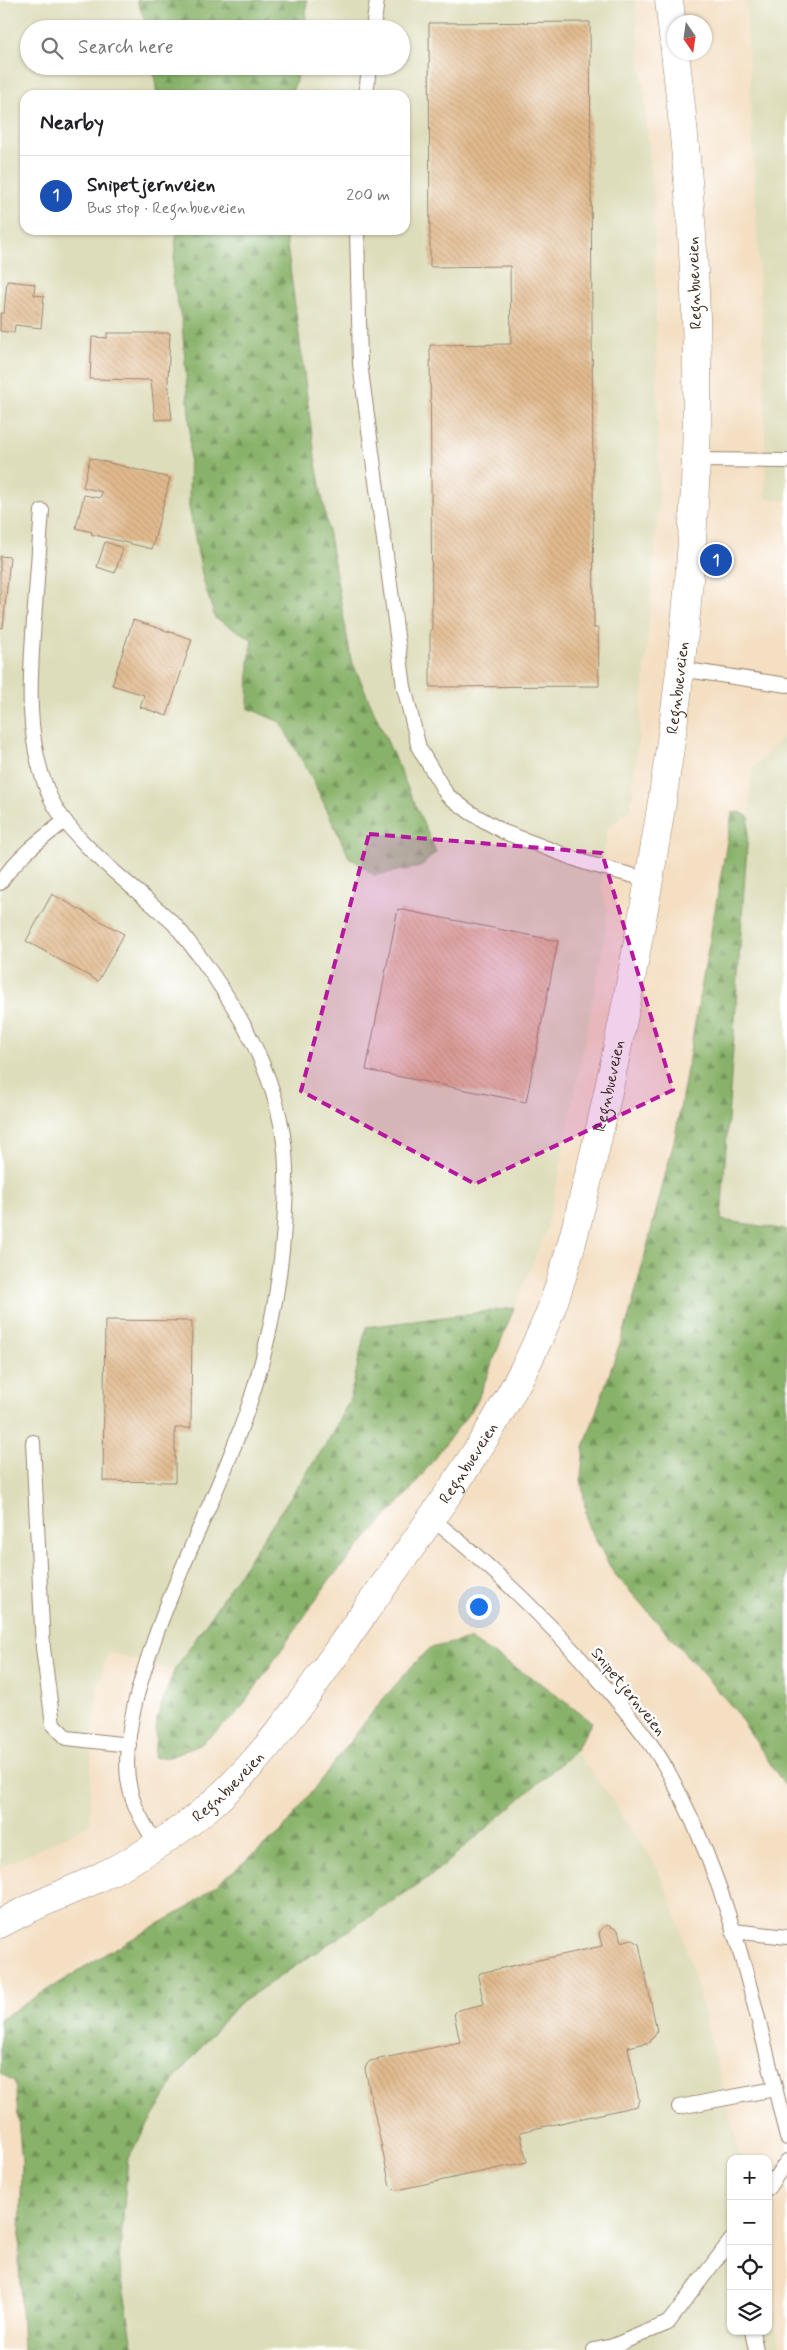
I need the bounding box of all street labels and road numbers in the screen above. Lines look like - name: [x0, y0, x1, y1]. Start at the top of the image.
- street label: Regnbueveien: [683, 236, 708, 330]
- street label: Regnbueveien: [662, 640, 694, 735]
- street label: Regnbueveien: [589, 1038, 629, 1134]
- street label: Regnbueveien: [434, 1418, 502, 1508]
- street label: Snipetjernveien: [586, 1643, 670, 1741]
- street label: Regnbueveien: [188, 1747, 269, 1827]

